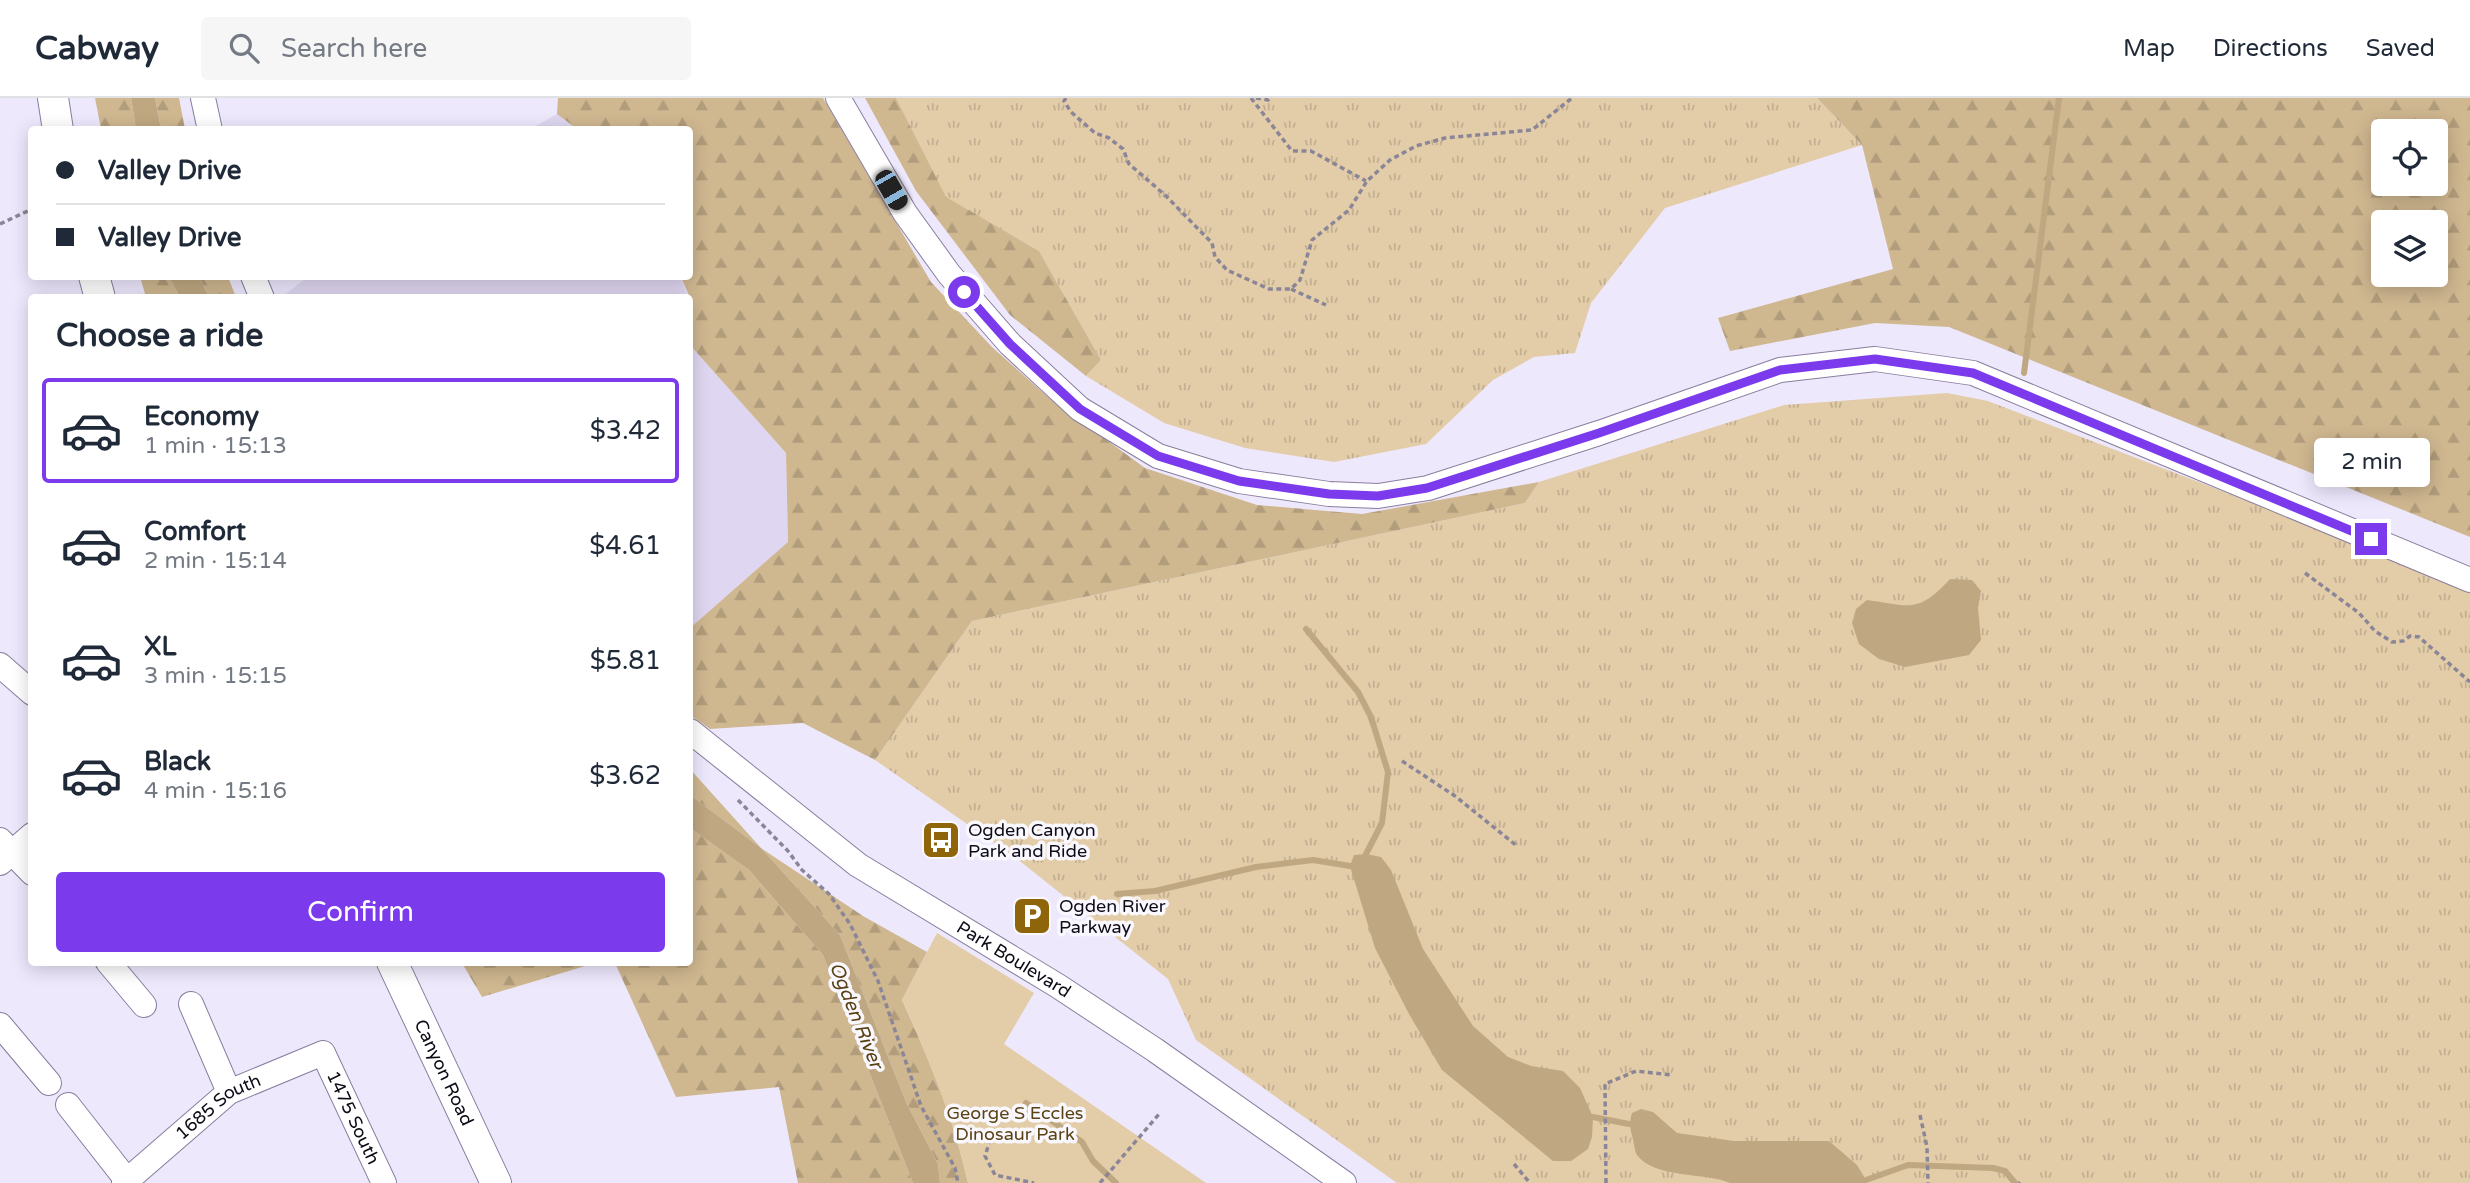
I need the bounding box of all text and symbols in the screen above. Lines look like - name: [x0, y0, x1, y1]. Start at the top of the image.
- search box: [201, 17, 691, 80]
- text: Cabway: [35, 29, 159, 68]
- icon: search: [225, 29, 263, 67]
- text: Search here: [281, 33, 427, 64]
- text: Map: [2123, 34, 2175, 63]
- text: Directions: [2213, 34, 2328, 63]
- text: Saved: [2366, 34, 2435, 63]
- map controls: [2371, 119, 2448, 287]
- button: locate: [2371, 119, 2448, 196]
- text: Valley Drive: [98, 155, 242, 186]
- car: [872, 167, 911, 213]
- button: layers: [2371, 210, 2448, 287]
- text: Valley Drive: [98, 222, 242, 253]
- route start: [948, 276, 980, 308]
- text: Choose a ride: [56, 317, 263, 355]
- icon: car: [60, 399, 123, 462]
- text: Economy: [144, 401, 259, 432]
- text: $3.42: [590, 415, 661, 446]
- text: 1 min · 15:13: [144, 432, 287, 460]
- callout: 2 min: [2313, 438, 2429, 486]
- text: 2 min: [2341, 448, 2403, 476]
- icon: car: [60, 514, 123, 577]
- text: Comfort: [144, 516, 246, 547]
- route end: [2355, 523, 2387, 555]
- text: $4.61: [589, 530, 661, 561]
- text: 2 min · 15:14: [144, 547, 287, 575]
- icon: car: [60, 629, 123, 692]
- text: XL: [144, 631, 176, 662]
- text: $5.81: [590, 645, 661, 676]
- text: 3 min · 15:15: [144, 662, 287, 690]
- icon: car: [60, 744, 123, 807]
- text: Black: [144, 746, 211, 777]
- text: $3.62: [589, 760, 661, 791]
- text: 4 min · 15:16: [144, 777, 287, 805]
- bus stop icon: Ogden Canyon Park and Ride: [920, 819, 962, 861]
- place label: Ogden Canyon Park and Ride: [968, 819, 1096, 862]
- button: Confirm: [56, 872, 665, 952]
- parking icon: Ogden River Parkway: [1011, 895, 1053, 937]
- place label: Ogden River Parkway: [1059, 895, 1166, 938]
- street label: Park Boulevard: [953, 916, 1075, 1002]
- water label: Ogden River: [825, 959, 888, 1074]
- street label: Canyon Road: [410, 1016, 478, 1129]
- street label: 1475 South: [322, 1067, 385, 1168]
- street label: 1685 South: [171, 1069, 264, 1144]
- park label: George S Eccles Dinosaur Park: [946, 1102, 1084, 1145]

